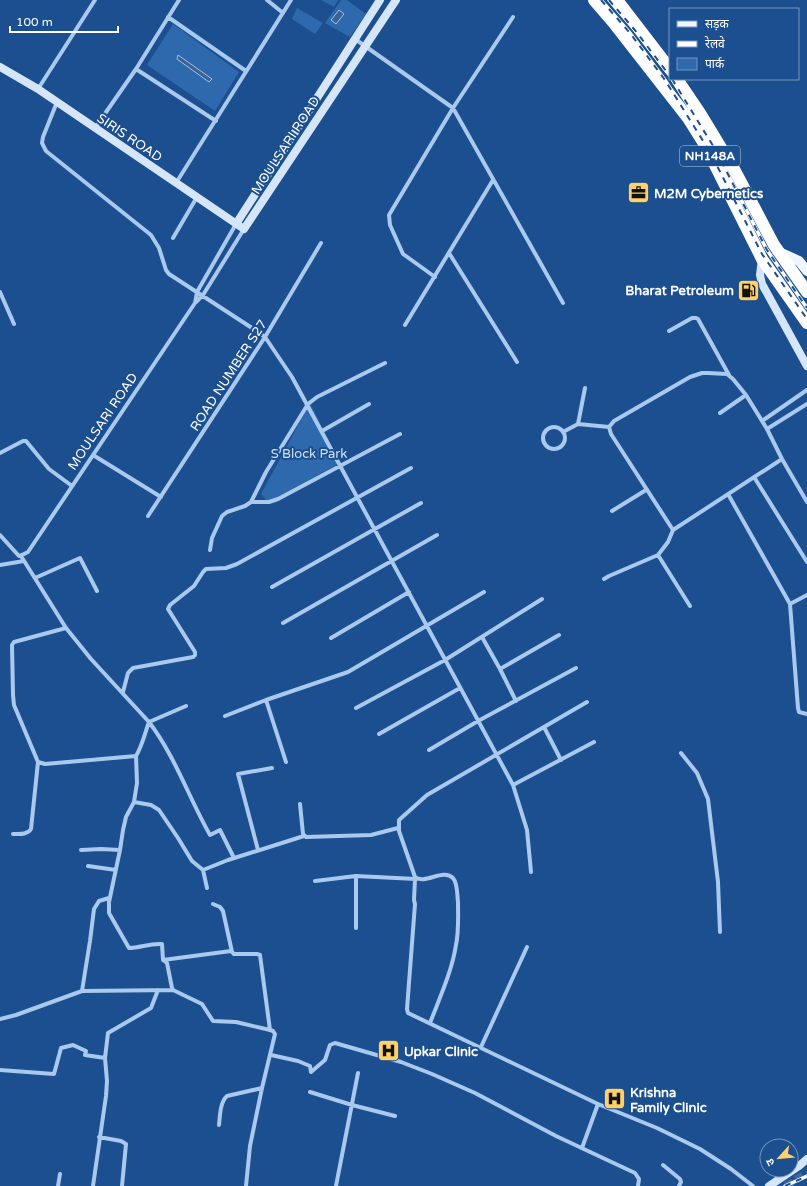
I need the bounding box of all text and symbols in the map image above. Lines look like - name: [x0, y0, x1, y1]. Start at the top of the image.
- scale bar: [10, 8, 118, 34]
- legend: [669, 8, 799, 80]
- text: 100 m: [16, 15, 53, 29]
- text: सड़क: [705, 17, 730, 31]
- text: रेलवे: [705, 36, 725, 51]
- text: पार्क: [705, 57, 725, 71]
- street label: MOULSARI ROAD: [248, 93, 324, 198]
- street label: SIRIS ROAD: [94, 110, 165, 166]
- road number: NH148A: [680, 146, 740, 166]
- office icon: M2M Cybernetics: [626, 180, 652, 206]
- place label: M2M Cybernetics: [654, 186, 763, 202]
- fuel station icon: Bharat Petroleum: [736, 277, 762, 303]
- place label: Bharat Petroleum: [625, 283, 734, 299]
- street label: ROAD NUMBER S27: [187, 317, 271, 434]
- street label: MOULSARI ROAD: [64, 370, 141, 473]
- park label: S Block Park: [271, 446, 347, 462]
- hospital icon: Upkar Clinic: [375, 1038, 401, 1064]
- place label: Upkar Clinic: [404, 1044, 478, 1060]
- place label: Krishna Family Clinic: [630, 1085, 707, 1116]
- hospital icon: Krishna Family Clinic: [601, 1086, 627, 1112]
- north arrow: [759, 1138, 799, 1178]
- text: उ: [763, 1156, 778, 1168]

